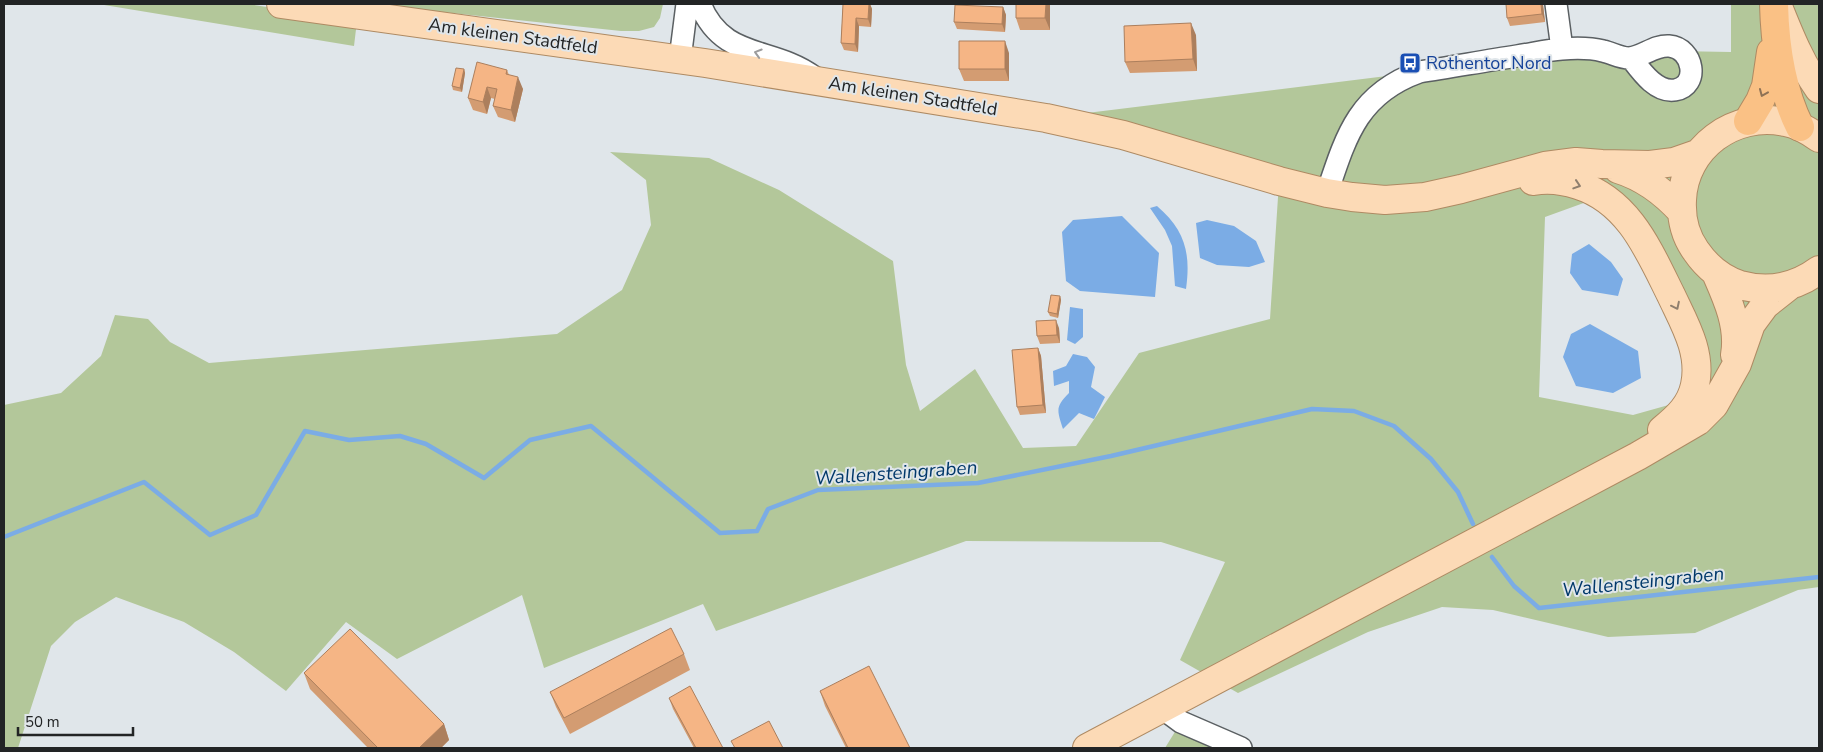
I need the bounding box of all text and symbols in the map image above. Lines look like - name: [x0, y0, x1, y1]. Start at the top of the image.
- street label: Am kleinen Stadtfeld: [427, 12, 599, 60]
- one-way arrow: [755, 48, 763, 58]
- bus stop icon: Rothentor Nord: [1398, 51, 1422, 75]
- place label: Rothentor Nord: [1426, 51, 1552, 75]
- street label: Am kleinen Stadtfeld: [827, 71, 999, 121]
- one-way arrow: [1759, 88, 1769, 97]
- one-way arrow: [1572, 179, 1581, 189]
- one-way arrow: [1670, 301, 1680, 310]
- water label: Wallensteingraben: [814, 454, 978, 492]
- water label: Wallensteingraben: [1561, 561, 1725, 603]
- scale bar: [18, 704, 132, 736]
- text: 50 m: [25, 712, 60, 732]

